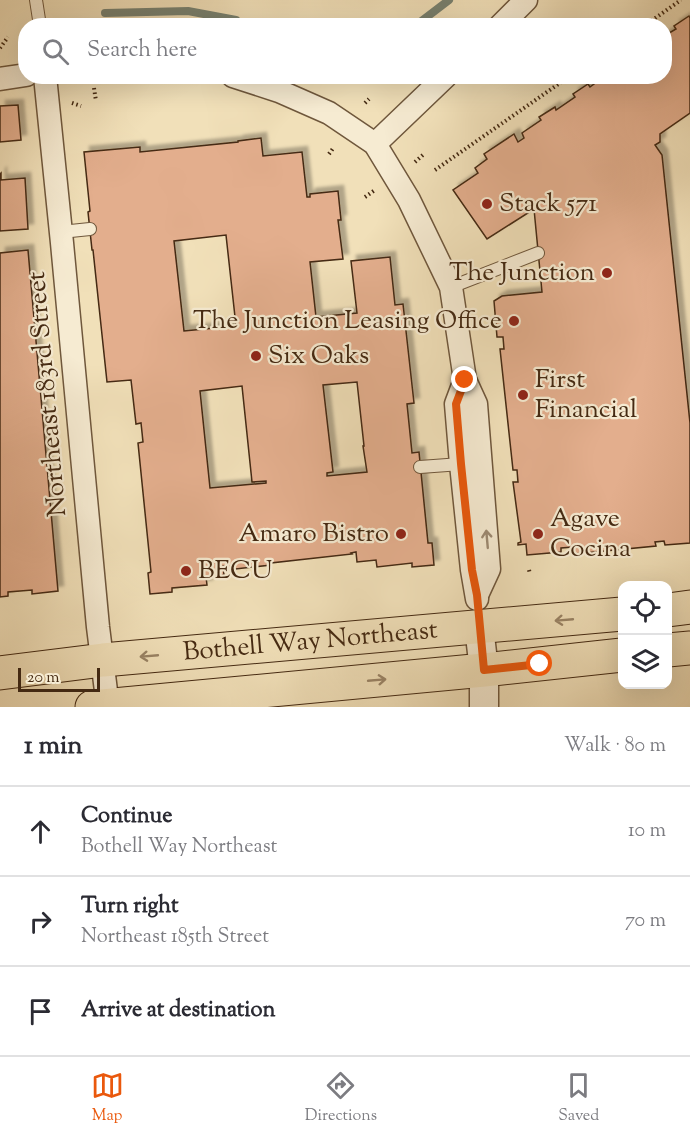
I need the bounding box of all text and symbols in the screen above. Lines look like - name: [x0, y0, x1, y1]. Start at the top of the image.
- search box: [18, 18, 672, 84]
- icon: search: [39, 35, 72, 68]
- text: Search here: [87, 35, 197, 67]
- place label: Stack 571: [499, 186, 597, 223]
- marker: Stack 571: [480, 197, 494, 211]
- place label: The Junction: [449, 255, 595, 292]
- marker: The Junction: [600, 266, 614, 280]
- street label: Northeast 183rd Street: [19, 270, 77, 518]
- place label: The Junction Leasing Office: [193, 303, 502, 340]
- marker: The Junction Leasing Office: [507, 314, 521, 328]
- place label: Six Oaks: [268, 338, 369, 375]
- marker: Six Oaks: [249, 349, 263, 363]
- place label: First Financial: [535, 362, 637, 429]
- route end: [451, 366, 477, 392]
- marker: First Financial: [516, 388, 530, 402]
- place label: Agave Cocina: [550, 501, 631, 568]
- place label: Amaro Bistro: [238, 516, 389, 553]
- marker: Amaro Bistro: [394, 527, 408, 541]
- marker: Agave Cocina: [531, 527, 545, 541]
- one-way arrow: [481, 530, 492, 550]
- place label: BECU: [198, 553, 272, 590]
- marker: BECU: [179, 564, 193, 578]
- map controls: [618, 581, 672, 689]
- button: locate: [618, 581, 672, 635]
- street label: Bothell Way Northeast: [181, 612, 439, 671]
- one-way arrow: [555, 615, 575, 626]
- button: layers: [618, 635, 672, 689]
- route start: [526, 650, 552, 676]
- one-way arrow: [140, 651, 160, 662]
- scale bar: [18, 665, 100, 692]
- text: 20 m: [27, 667, 60, 690]
- one-way arrow: [366, 674, 386, 685]
- text: 1 min: [24, 728, 83, 765]
- text: Walk · 80 m: [564, 732, 666, 761]
- text: Continue: [81, 801, 172, 833]
- icon: ahead: [24, 815, 57, 848]
- text: 10 m: [628, 817, 666, 846]
- text: Bothell Way Northeast: [81, 833, 277, 862]
- text: Turn right: [81, 891, 178, 923]
- icon: right: [24, 905, 57, 938]
- text: 70 m: [625, 907, 666, 936]
- text: Northeast 185th Street: [81, 923, 269, 952]
- icon: arrive: [24, 995, 57, 1028]
- text: Arrive at destination: [81, 995, 276, 1027]
- tab: Map: [91, 1069, 124, 1128]
- tab: Directions: [305, 1069, 377, 1128]
- tab: Saved: [558, 1069, 599, 1128]

